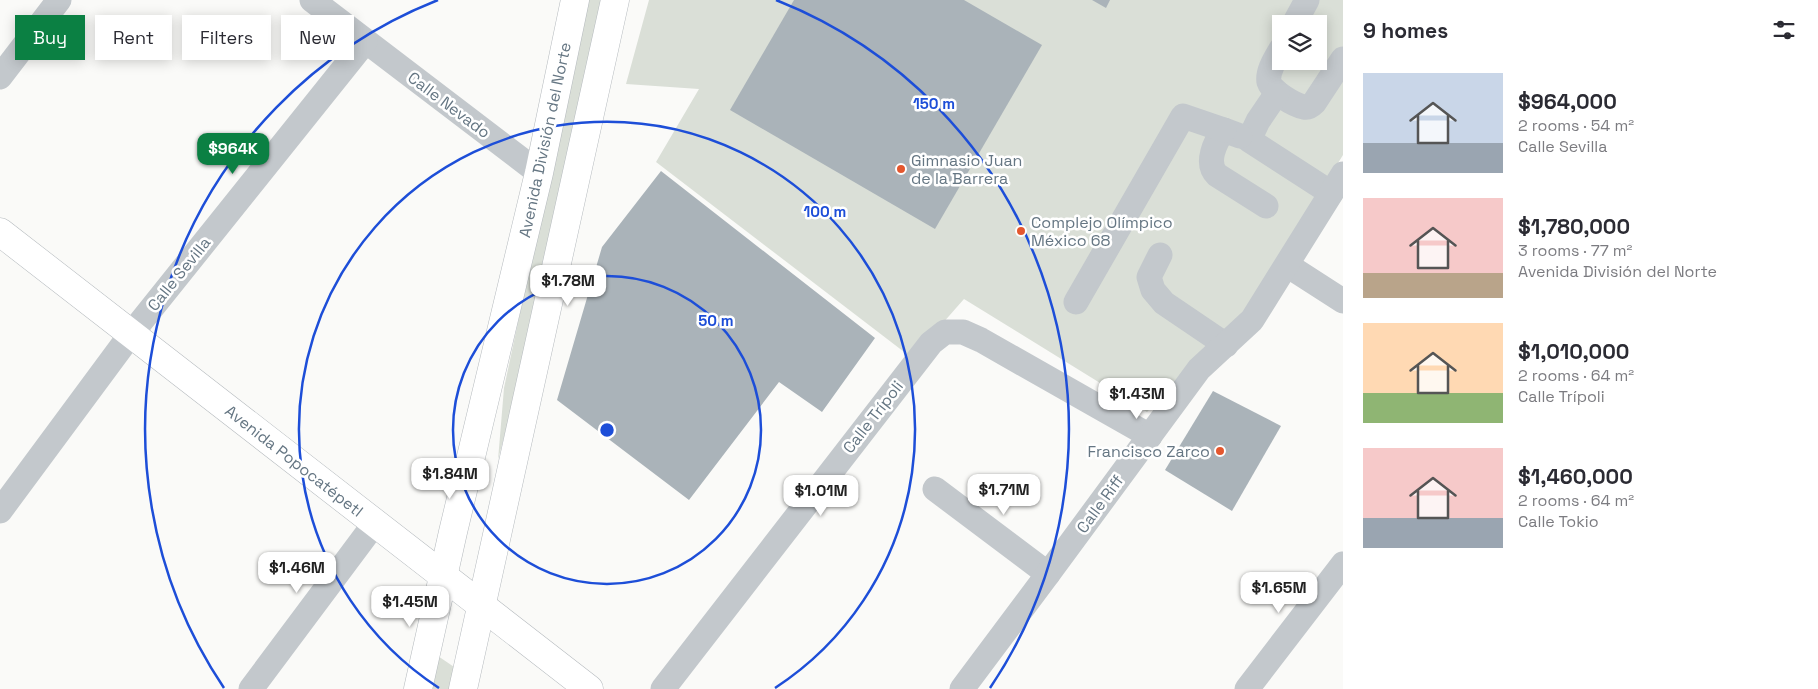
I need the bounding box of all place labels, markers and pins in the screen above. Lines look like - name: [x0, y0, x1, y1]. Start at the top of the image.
- pin: $964K: [198, 132, 268, 175]
- place label: Gimnasio Juan de la Barrera: [911, 150, 1022, 189]
- marker: Gimnasio Juan de la Barrera: [895, 163, 907, 175]
- place label: Complejo Olímpico México 68: [1031, 212, 1173, 251]
- marker: Complejo Olímpico México 68: [1015, 225, 1027, 237]
- pin: $1.78M: [527, 264, 609, 307]
- pin: $1.43M: [1096, 378, 1178, 420]
- centre of rings: [598, 421, 616, 439]
- place label: Francisco Zarco: [1087, 441, 1210, 462]
- marker: Francisco Zarco: [1214, 445, 1226, 457]
- pin: $1.84M: [409, 458, 491, 500]
- pin: $1.01M: [780, 474, 862, 517]
- pin: $1.71M: [963, 474, 1045, 516]
- pin: $1.46M: [256, 552, 338, 594]
- pin: $1.65M: [1238, 572, 1320, 614]
- pin: $1.45M: [369, 586, 451, 628]

